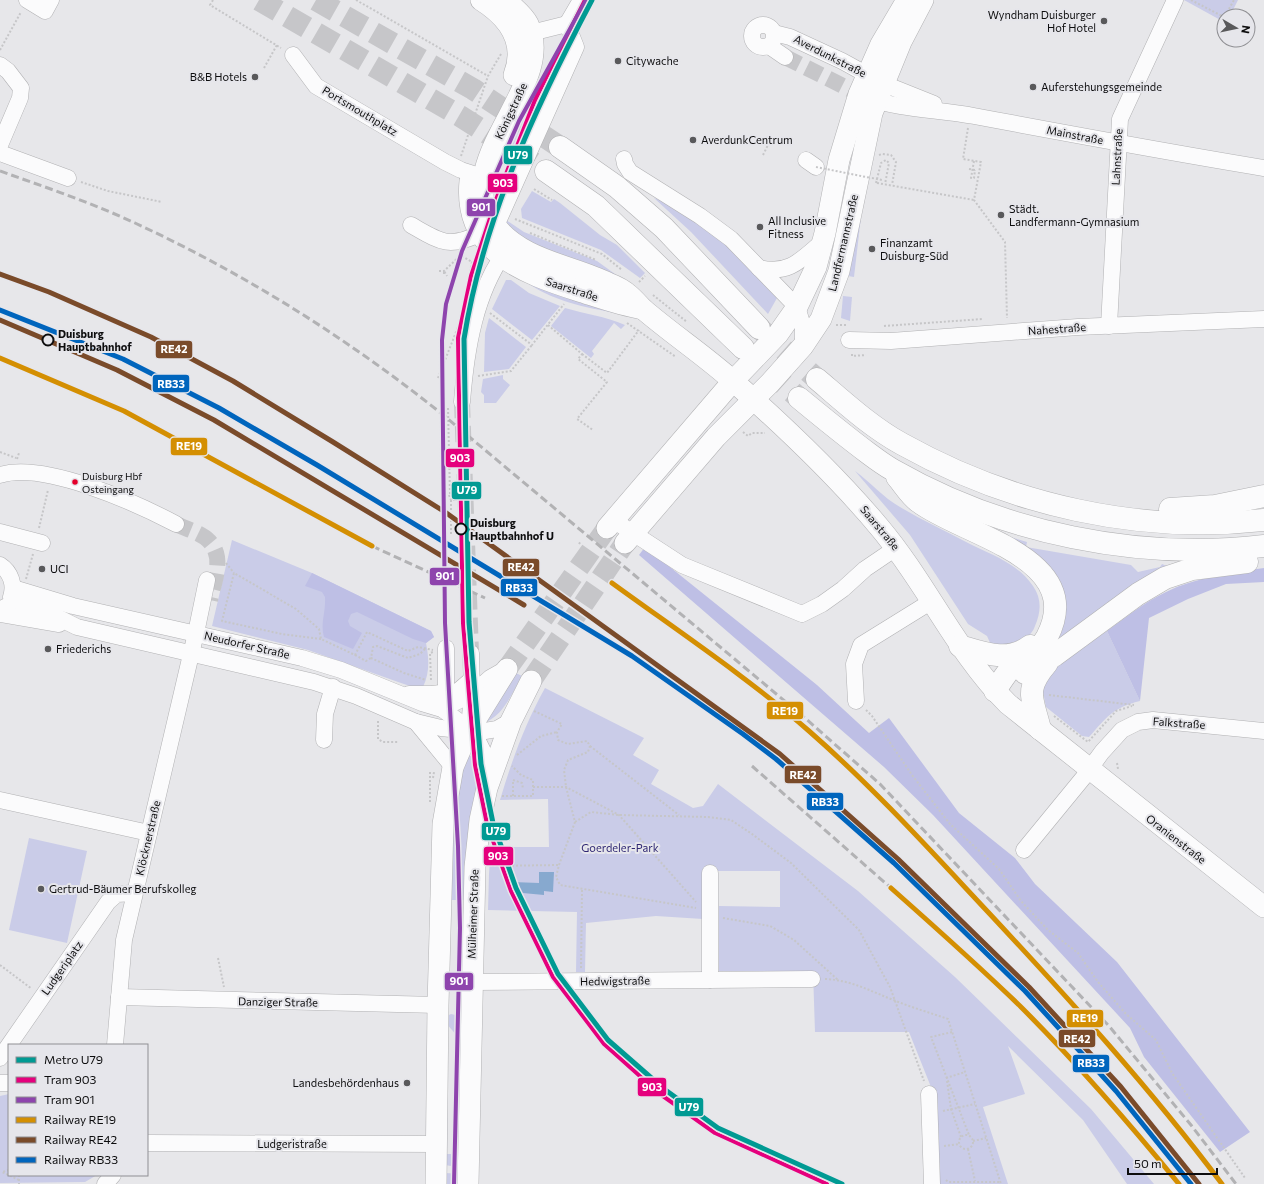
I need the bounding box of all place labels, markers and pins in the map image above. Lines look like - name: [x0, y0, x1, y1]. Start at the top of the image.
- place label: Wyndham Duisburger Hof Hotel: [988, 8, 1097, 34]
- marker: Wyndham Duisburger Hof Hotel: [1099, 16, 1109, 26]
- place label: Citywache: [626, 54, 679, 67]
- marker: Citywache: [613, 56, 623, 66]
- place label: B&B Hotels: [190, 70, 247, 83]
- marker: B&B Hotels: [250, 72, 260, 82]
- place label: Auferstehungsgemeinde: [1041, 80, 1162, 93]
- marker: Auferstehungsgemeinde: [1028, 82, 1038, 92]
- place label: AverdunkCentrum: [701, 133, 793, 146]
- marker: AverdunkCentrum: [688, 135, 698, 145]
- place label: Städt. Landfermann-Gymnasium: [1009, 202, 1139, 228]
- marker: Städt. Landfermann-Gymnasium: [996, 210, 1006, 220]
- place label: All Inclusive Fitness: [768, 214, 826, 240]
- marker: All Inclusive Fitness: [755, 222, 765, 232]
- place label: Finanzamt Duisburg-Süd: [880, 236, 948, 262]
- marker: Finanzamt Duisburg-Süd: [867, 244, 877, 254]
- place label: Duisburg Hauptbahnhof: [58, 327, 132, 353]
- marker: Duisburg Hauptbahnhof: [41, 333, 55, 347]
- place label: Duisburg Hbf Osteingang: [82, 470, 142, 495]
- marker: Duisburg Hbf Osteingang: [70, 477, 80, 487]
- place label: Duisburg Hauptbahnhof U: [470, 516, 554, 542]
- marker: Duisburg Hauptbahnhof U: [454, 522, 468, 536]
- place label: UCI: [50, 562, 69, 575]
- marker: UCI: [37, 564, 47, 574]
- place label: Friederichs: [56, 642, 111, 655]
- marker: Friederichs: [43, 644, 53, 654]
- place label: Gertrud-Bäumer Berufskolleg: [49, 882, 196, 895]
- marker: Gertrud-Bäumer Berufskolleg: [36, 884, 46, 894]
- place label: Landesbehördenhaus: [292, 1076, 399, 1089]
- marker: Landesbehördenhaus: [402, 1078, 412, 1088]

